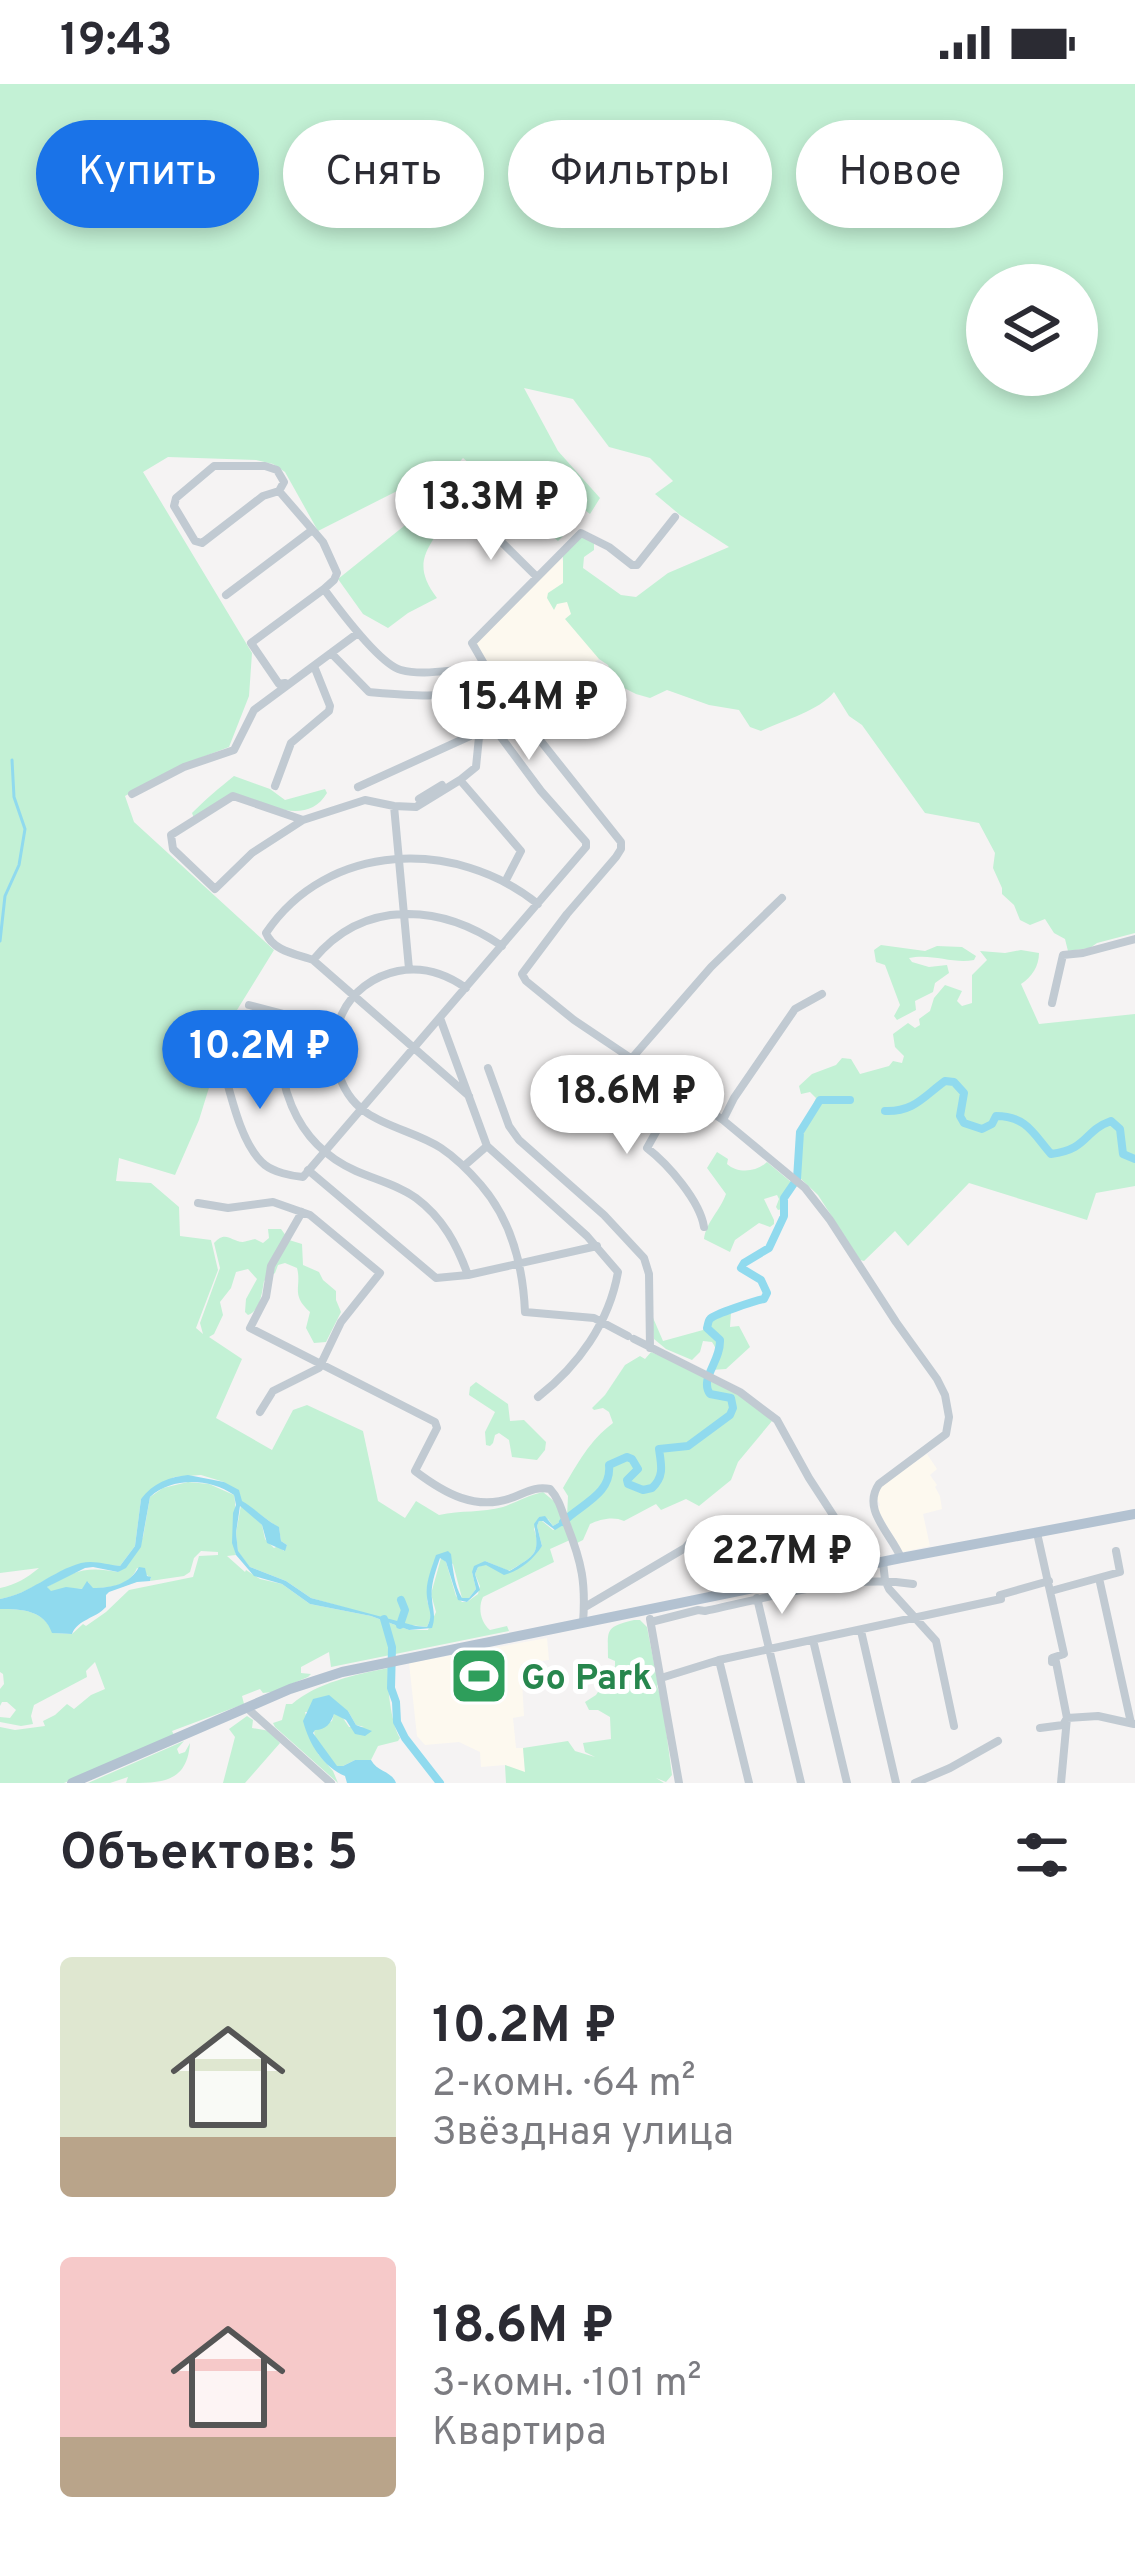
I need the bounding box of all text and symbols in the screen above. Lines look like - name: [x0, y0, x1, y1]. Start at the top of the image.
- text: 19:43: [60, 14, 172, 71]
- chip: Купить: [36, 120, 259, 228]
- chip: Снять: [283, 120, 484, 228]
- chip: Фильтры: [508, 120, 772, 228]
- chip: Новое: [796, 120, 1003, 228]
- map controls: [966, 264, 1098, 396]
- button: layers: [966, 264, 1098, 396]
- pin: 13.3M ₽: [380, 461, 602, 563]
- text: 13.3M ₽: [422, 475, 560, 524]
- pin: 15.4M ₽: [418, 661, 640, 763]
- text: 15.4M ₽: [459, 675, 599, 724]
- pin: 10.2M ₽: [149, 1010, 371, 1112]
- text: 10.2M ₽: [189, 1024, 331, 1073]
- pin: 18.6M ₽: [516, 1055, 738, 1157]
- text: 18.6M ₽: [557, 1069, 697, 1118]
- pin: 22.7M ₽: [671, 1515, 893, 1617]
- text: 22.7M ₽: [711, 1529, 853, 1578]
- sports icon: Go Park: [448, 1645, 510, 1707]
- place label: Go Park: [521, 1657, 652, 1703]
- icon: filters: [1009, 1822, 1075, 1888]
- text: Объектов: 5: [60, 1823, 358, 1888]
- text: 10.2M ₽: [432, 1996, 617, 2061]
- icon: home: [156, 2005, 300, 2149]
- text: 2-комн. · 64 m²: [432, 2061, 696, 2110]
- text: Звёздная улица: [432, 2110, 734, 2159]
- text: 18.6M ₽: [432, 2296, 615, 2361]
- icon: home: [156, 2305, 300, 2449]
- text: 3-комн. · 101 m²: [432, 2361, 702, 2410]
- text: Квартира: [432, 2410, 606, 2459]

